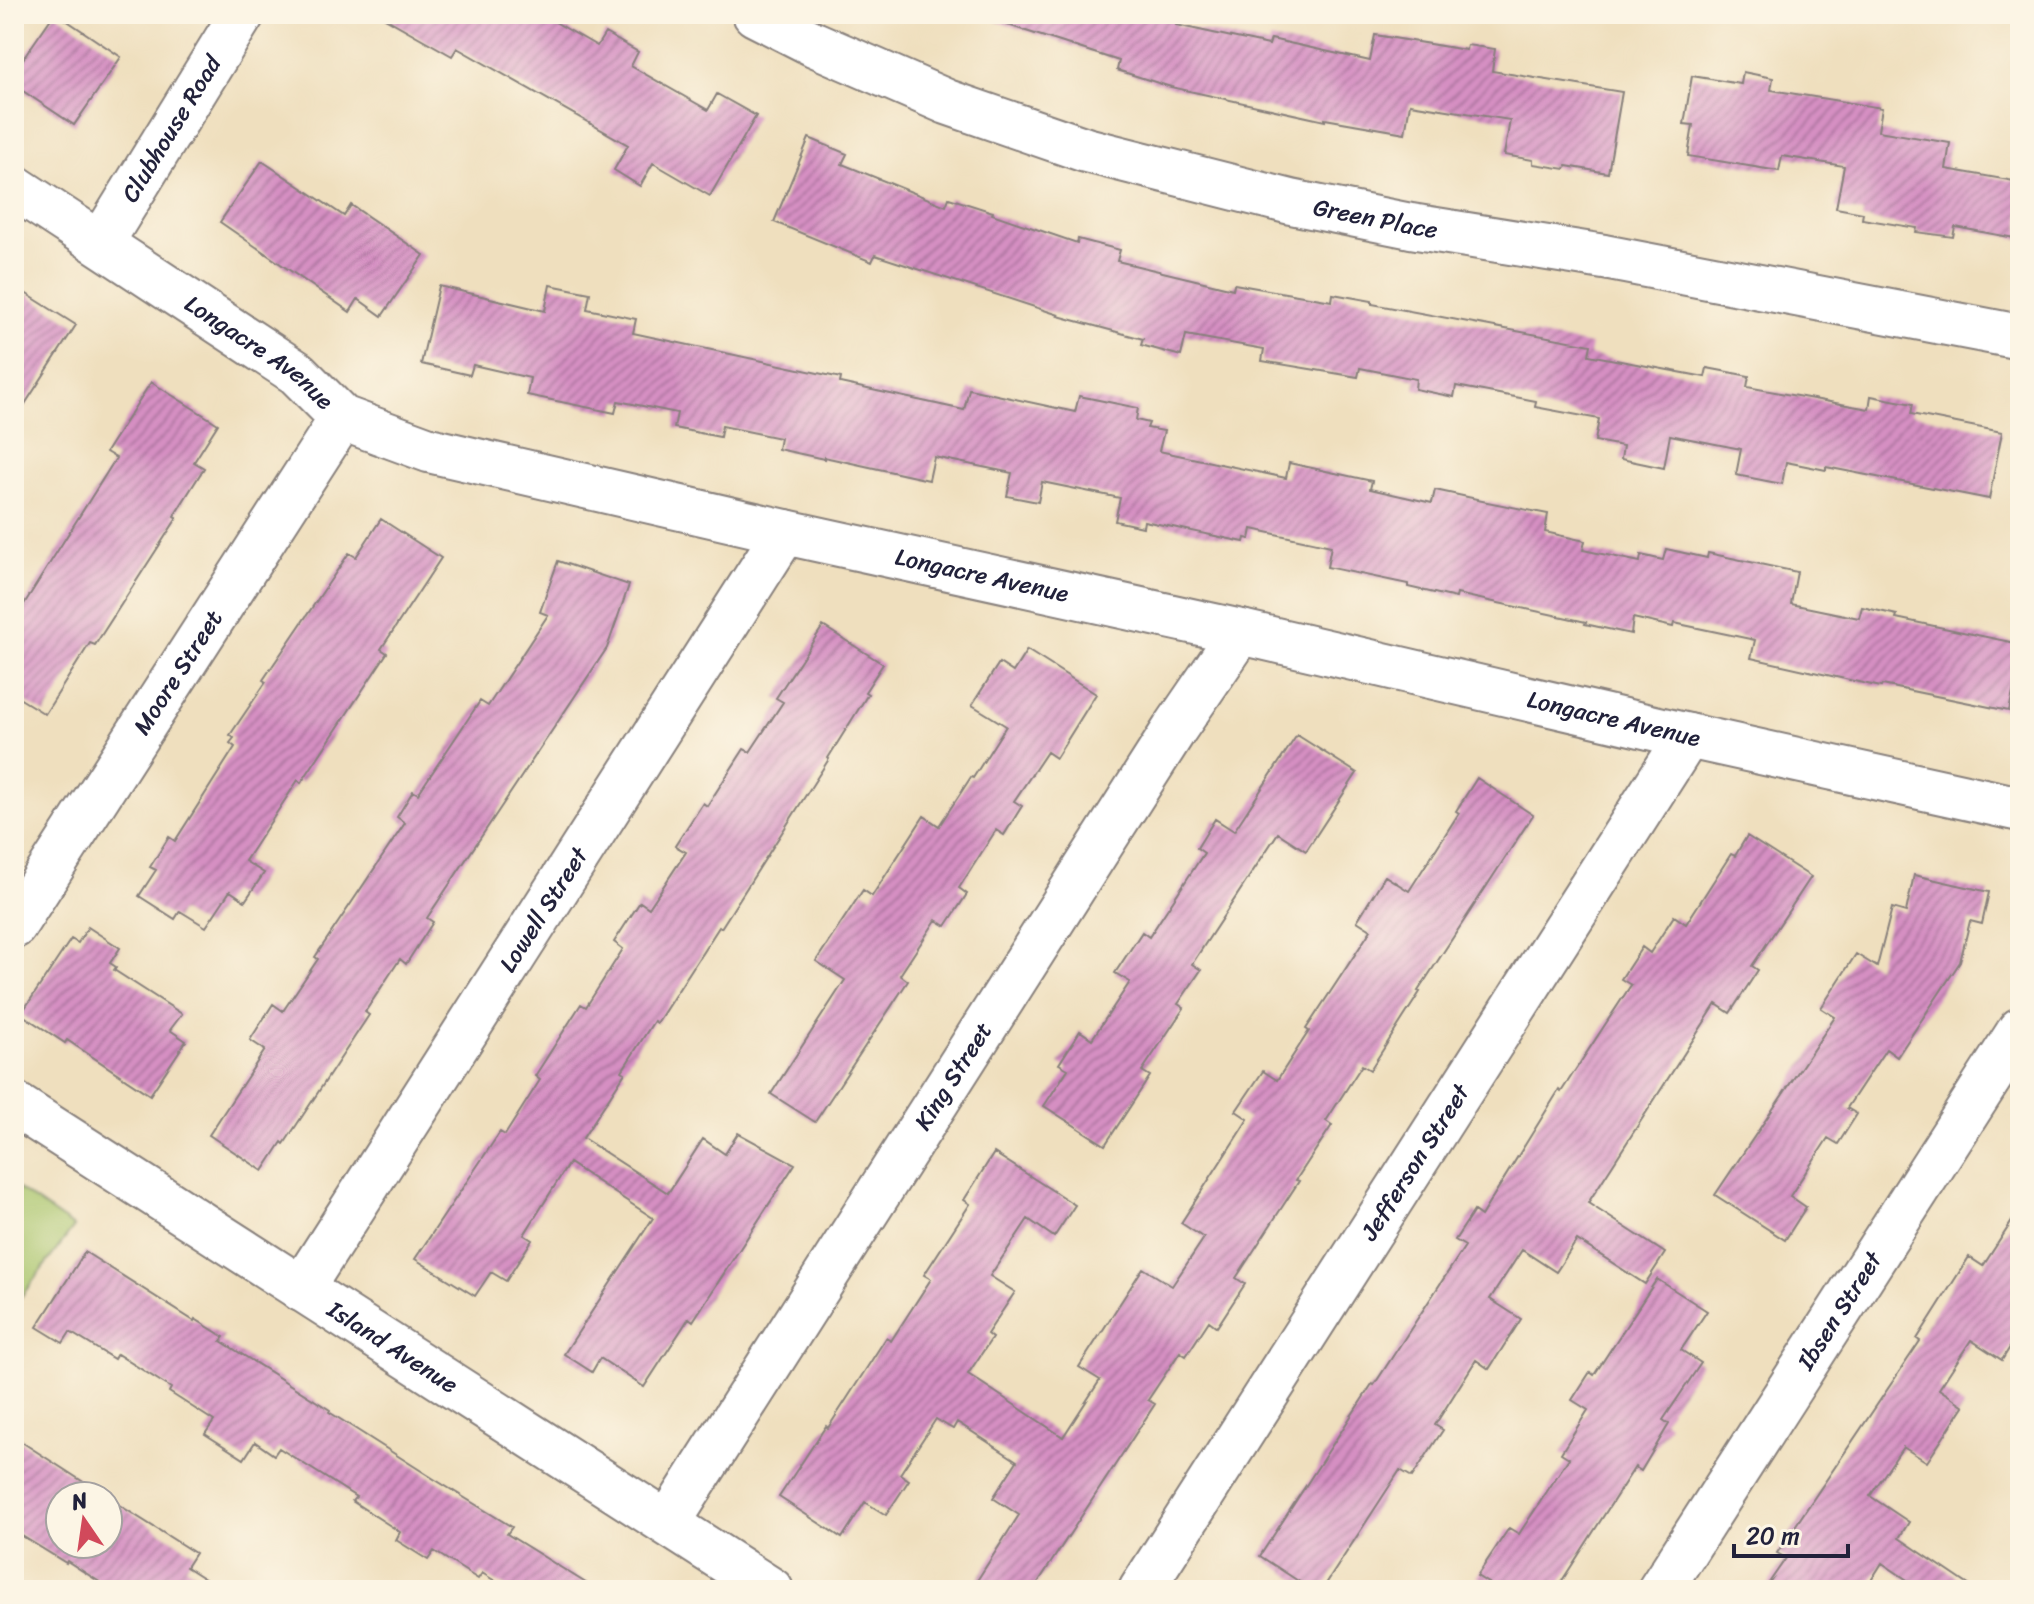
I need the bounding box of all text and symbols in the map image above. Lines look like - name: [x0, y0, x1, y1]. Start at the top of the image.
- street label: Clubhouse Road: [110, 46, 233, 211]
- street label: Green Place: [1310, 186, 1441, 251]
- street label: Longacre Avenue: [176, 283, 345, 421]
- street label: Longacre Avenue: [891, 536, 1073, 615]
- street label: Moore Street: [122, 601, 234, 743]
- street label: Longacre Avenue: [1523, 678, 1705, 759]
- street label: Lowell Street: [487, 838, 600, 981]
- street label: King Street: [902, 1013, 1004, 1139]
- street label: Jefferson Street: [1348, 1074, 1482, 1250]
- street label: Ibsen Street: [1785, 1242, 1894, 1379]
- street label: Island Avenue: [318, 1289, 467, 1405]
- north arrow: [44, 1480, 124, 1560]
- text: N: [67, 1480, 92, 1522]
- scale bar: [1734, 1508, 1848, 1558]
- text: 20 m: [1746, 1515, 1800, 1557]

